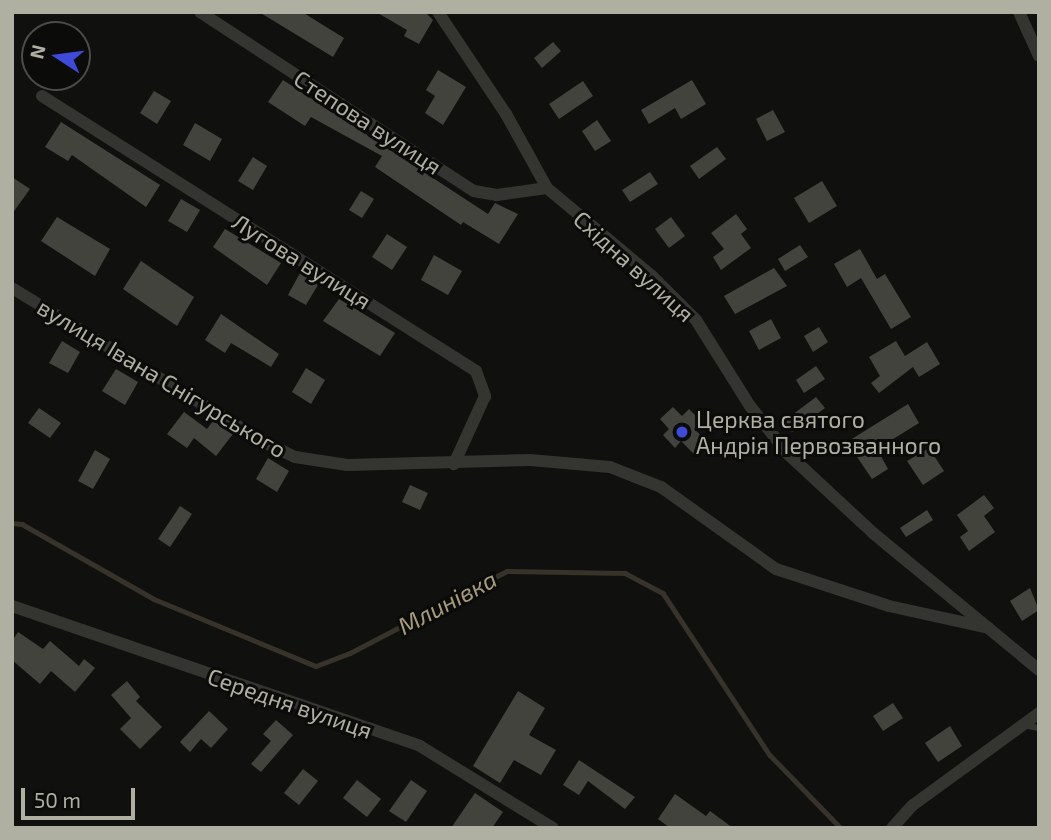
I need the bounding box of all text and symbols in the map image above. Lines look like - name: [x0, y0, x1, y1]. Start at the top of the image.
- north arrow: [21, 21, 91, 91]
- text: N: [24, 42, 50, 61]
- street label: Степова вулиця: [289, 64, 447, 180]
- street label: Східна вулиця: [568, 205, 700, 327]
- street label: Лугова вулиця: [228, 207, 376, 315]
- street label: вулиця Івана Снігурського: [33, 293, 291, 463]
- place label: Церква святого Андрія Первозванного: [696, 405, 941, 459]
- marker: Церква святого Андрія Первозванного: [674, 424, 690, 440]
- water label: Млинівка: [393, 564, 501, 640]
- street label: Середня вулиця: [204, 662, 376, 744]
- scale bar: [24, 774, 138, 818]
- text: 50 m: [34, 787, 81, 812]

